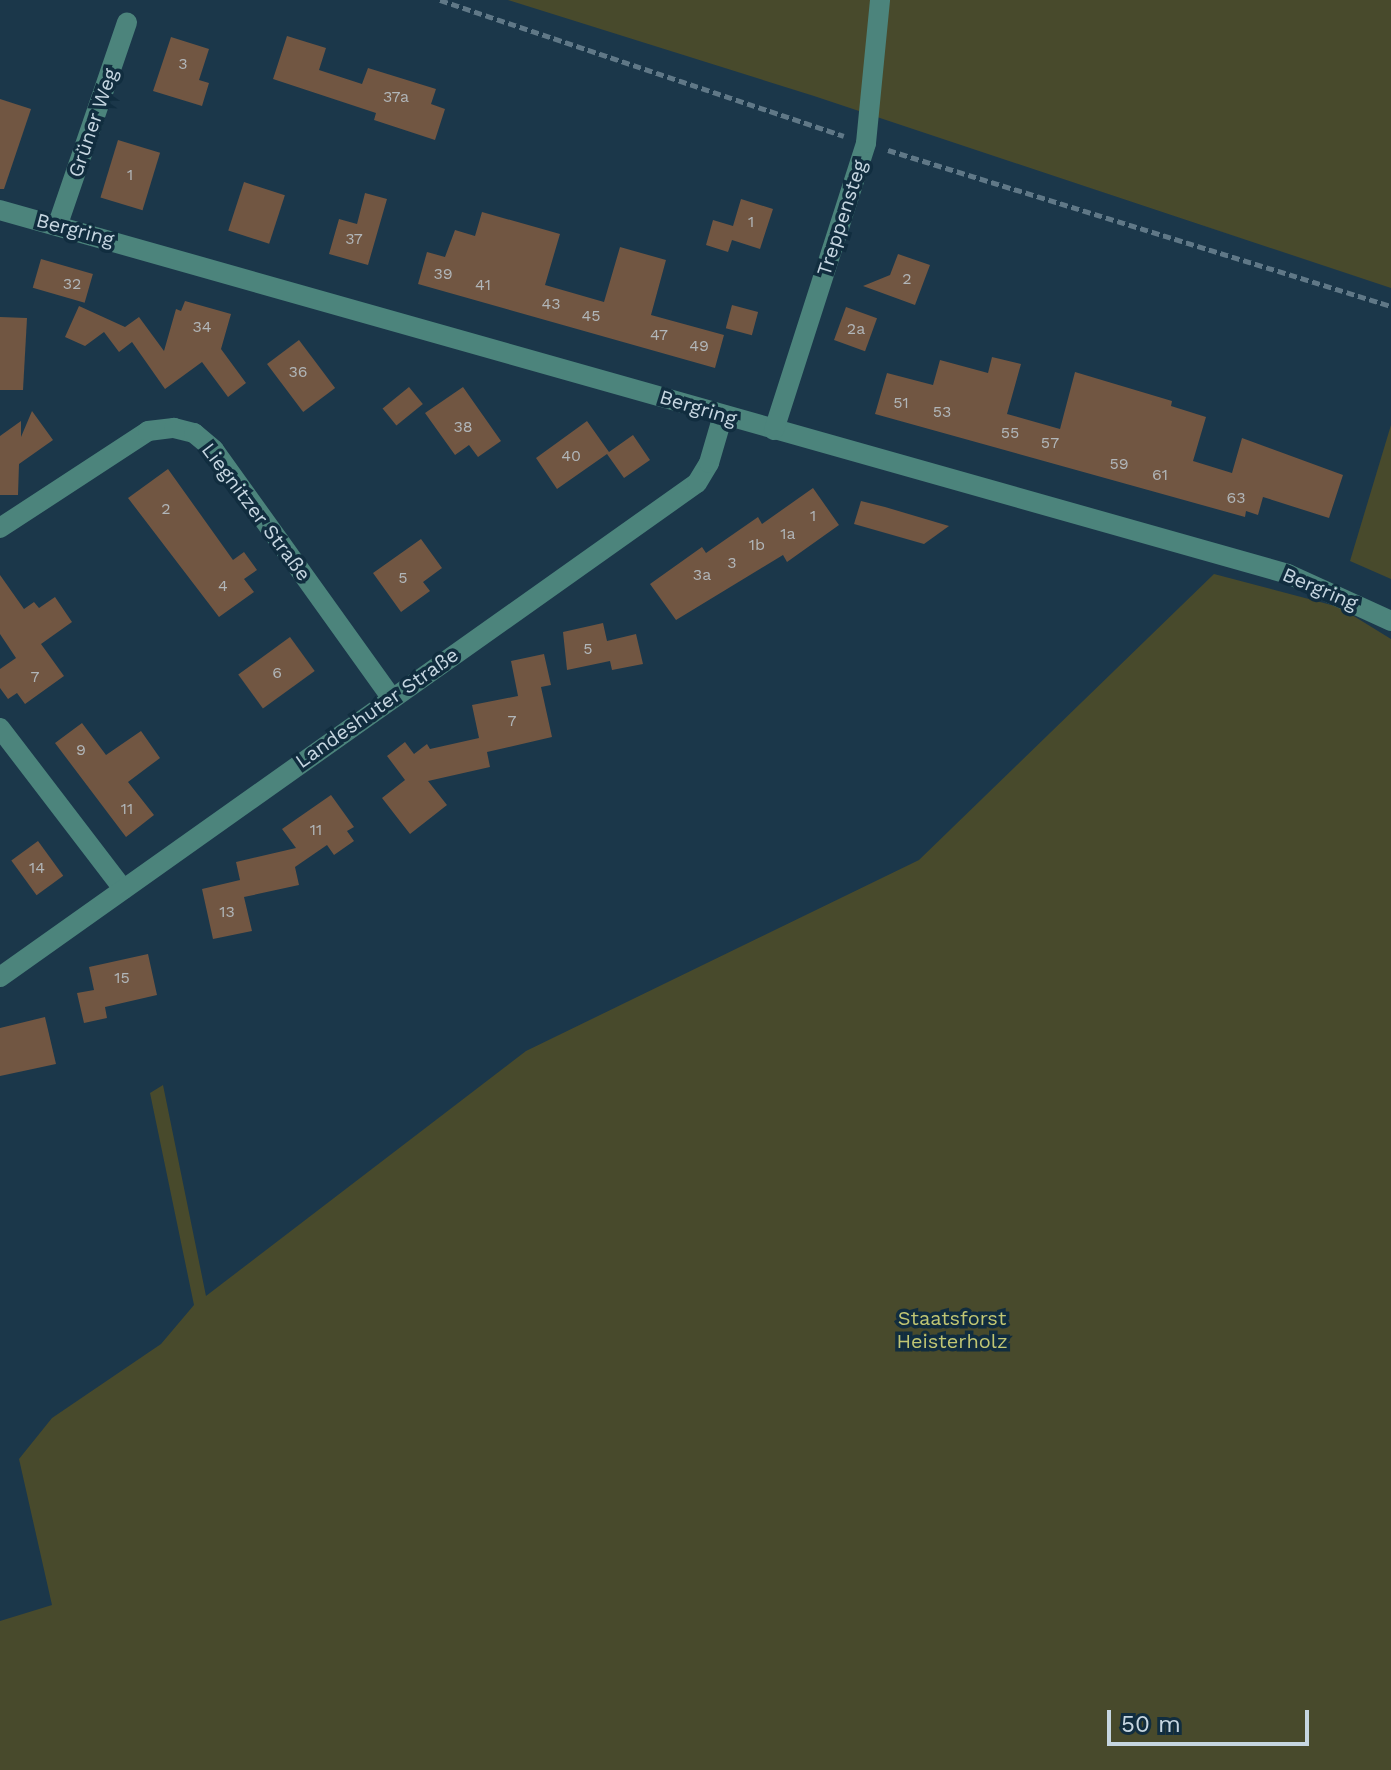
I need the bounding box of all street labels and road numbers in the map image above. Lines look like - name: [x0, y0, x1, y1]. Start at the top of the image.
- street label: Grüner Weg: [63, 65, 123, 181]
- street label: Treppensteg: [812, 157, 872, 279]
- street label: Bergring: [34, 208, 116, 252]
- street label: Bergring: [657, 385, 739, 431]
- street label: Liegnitzer Straße: [196, 438, 316, 586]
- street label: Bergring: [1279, 562, 1361, 616]
- street label: Landeshuter Straße: [291, 642, 463, 774]

